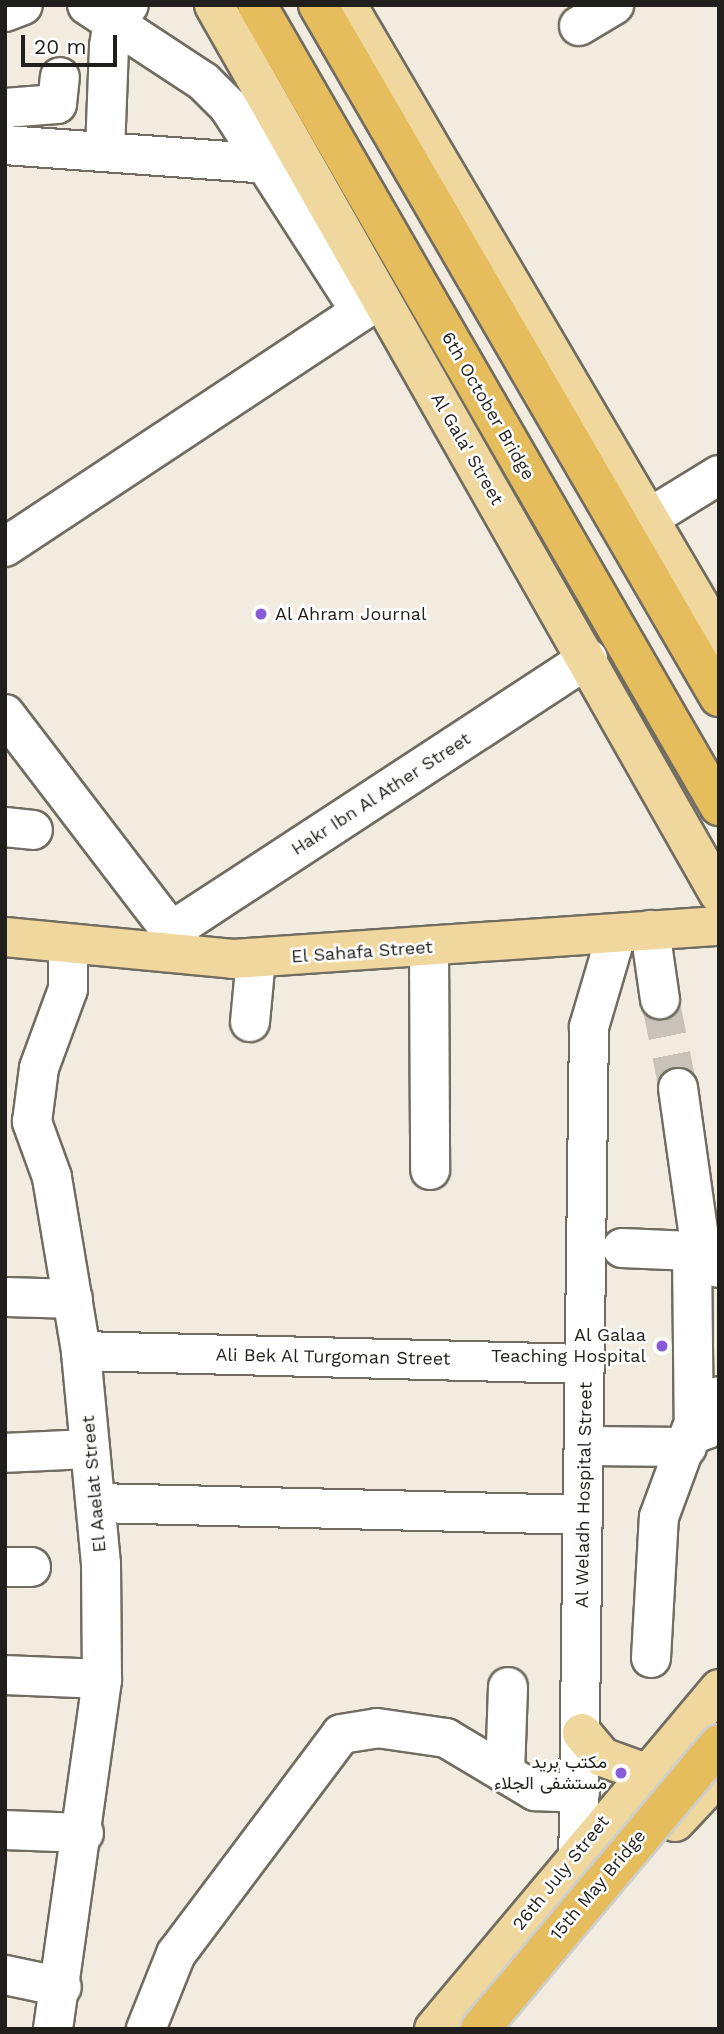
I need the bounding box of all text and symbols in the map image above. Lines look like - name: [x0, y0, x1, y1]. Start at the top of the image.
- scale bar: [24, 21, 121, 65]
- text: 20 m: [34, 34, 86, 59]
- street label: 6th October Bridge: [437, 328, 539, 484]
- street label: Al Gala' Street: [426, 389, 508, 509]
- place label: Al Ahram Journal: [275, 603, 428, 625]
- marker: Al Ahram Journal: [253, 606, 269, 622]
- street label: Hakr Ibn Al Ather Street: [286, 727, 476, 861]
- street label: El Sahafa Street: [290, 936, 434, 968]
- place label: Al Galaa Teaching Hospital: [491, 1325, 646, 1368]
- marker: Al Galaa Teaching Hospital: [652, 1336, 672, 1356]
- street label: Ali Bek Al Turgoman Street: [214, 1344, 452, 1370]
- street label: Al Weladh Hospital Street: [571, 1381, 597, 1609]
- street label: El Aaelat Street: [77, 1414, 111, 1554]
- place label: مكتب بريد مستشفى الجلاء: [494, 1752, 607, 1795]
- marker: مكتب بريد مستشفى الجلاء: [613, 1765, 629, 1781]
- street label: 26th July Street: [508, 1811, 614, 1935]
- street label: 15th May Bridge: [545, 1825, 651, 1945]

